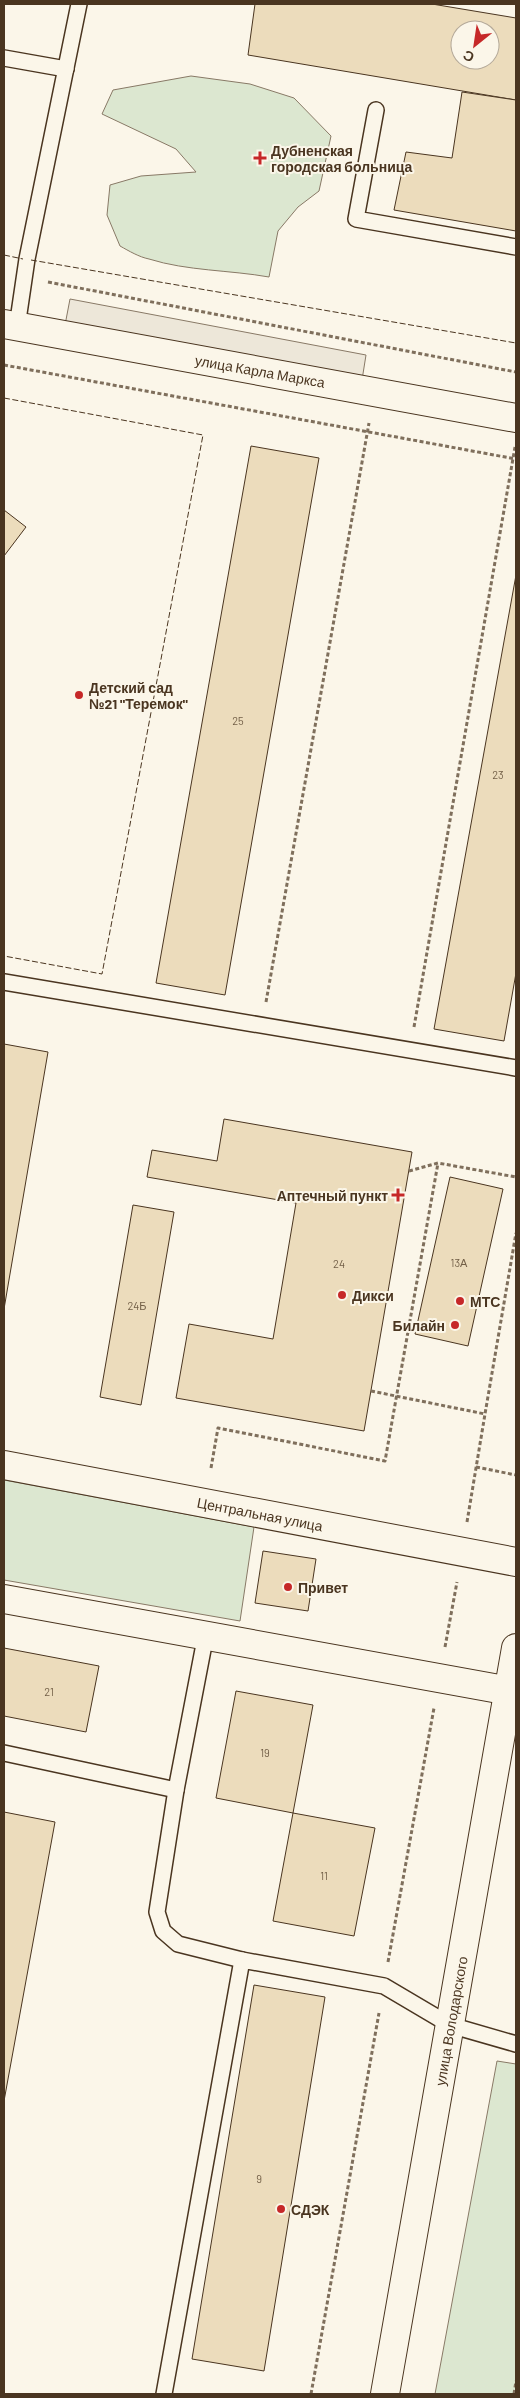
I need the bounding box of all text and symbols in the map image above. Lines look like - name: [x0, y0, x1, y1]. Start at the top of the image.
- north arrow: [450, 20, 500, 70]
- text: С: [460, 47, 477, 67]
- place label: Дубненская городская больница: [271, 142, 413, 175]
- marker: Дубненская городская больница: [253, 151, 267, 165]
- street label: улица Карла Маркса: [194, 351, 327, 391]
- place label: Детский сад №21 "Теремок": [89, 679, 188, 712]
- marker: Детский сад №21 "Теремок": [73, 689, 85, 701]
- house number: 25: [232, 714, 244, 727]
- house number: 23: [492, 768, 504, 781]
- place label: Аптечный пункт: [277, 1187, 388, 1204]
- marker: Аптечный пункт: [392, 1189, 404, 1201]
- house number: 13А: [451, 1256, 468, 1269]
- house number: 24: [333, 1257, 345, 1270]
- place label: Дикси: [352, 1287, 394, 1304]
- marker: Дикси: [336, 1289, 348, 1301]
- place label: МТС: [470, 1293, 500, 1310]
- marker: МТС: [454, 1295, 466, 1307]
- house number: 24Б: [127, 1299, 147, 1312]
- place label: Билайн: [393, 1317, 445, 1334]
- marker: Билайн: [449, 1319, 461, 1331]
- street label: Центральная улица: [196, 1493, 325, 1535]
- place label: Привет: [298, 1579, 348, 1596]
- marker: Привет: [282, 1581, 294, 1593]
- house number: 21: [44, 1685, 54, 1698]
- house number: 19: [260, 1746, 270, 1759]
- house number: 11: [320, 1869, 328, 1882]
- street label: улица Володарского: [431, 1955, 471, 2087]
- house number: 9: [256, 2172, 262, 2185]
- place label: СДЭК: [291, 2201, 330, 2218]
- marker: СДЭК: [275, 2203, 287, 2215]

